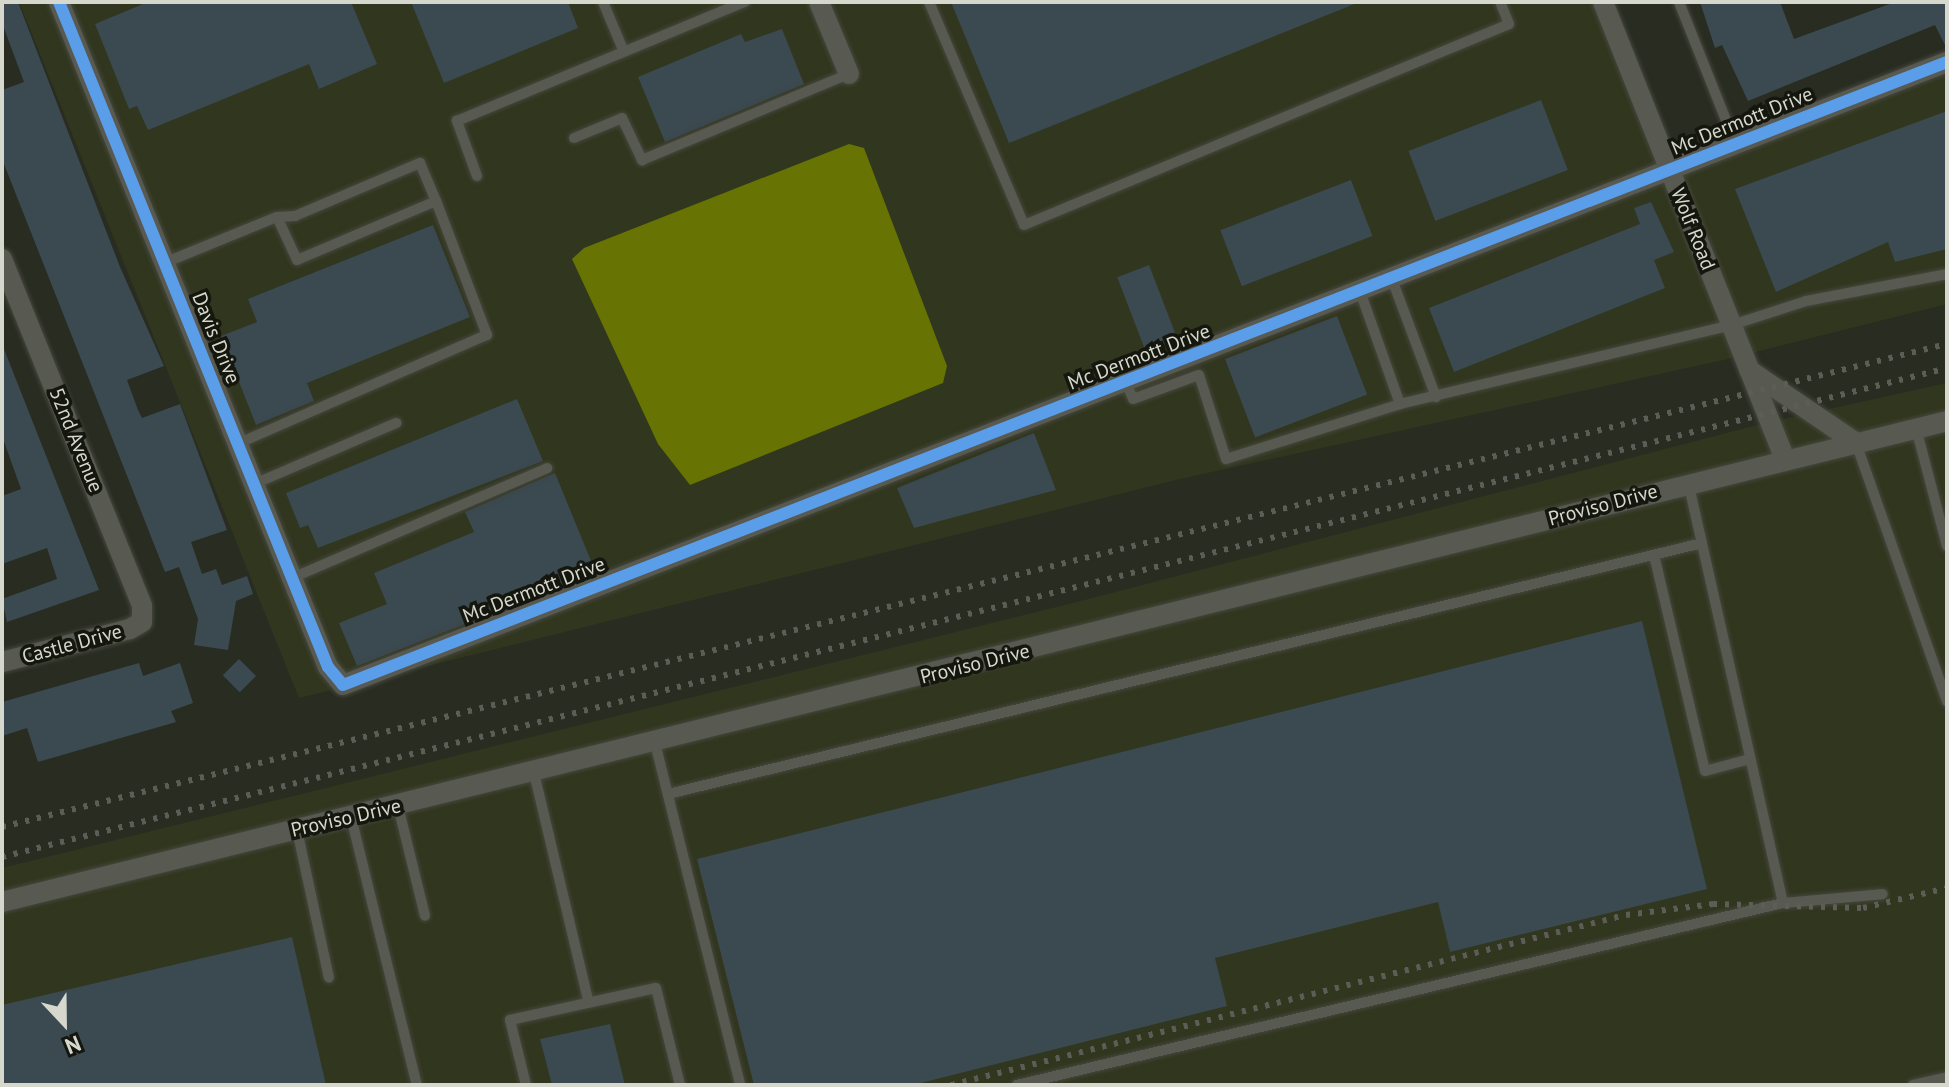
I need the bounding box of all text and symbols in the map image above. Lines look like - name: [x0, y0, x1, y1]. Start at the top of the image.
- street label: Mc Dermott Drive: [1668, 82, 1816, 160]
- street label: Wolf Road: [1666, 184, 1720, 274]
- street label: Davis Drive: [187, 289, 245, 387]
- street label: Mc Dermott Drive: [1064, 319, 1214, 395]
- street label: 52nd Avenue: [44, 384, 108, 496]
- street label: Proviso Drive: [1546, 479, 1660, 531]
- street label: Mc Dermott Drive: [459, 552, 609, 628]
- street label: Castle Drive: [19, 619, 125, 669]
- street label: Proviso Drive: [918, 639, 1032, 689]
- street label: Proviso Drive: [289, 794, 403, 842]
- north arrow: [24, 983, 104, 1063]
- text: N: [61, 1030, 85, 1061]

